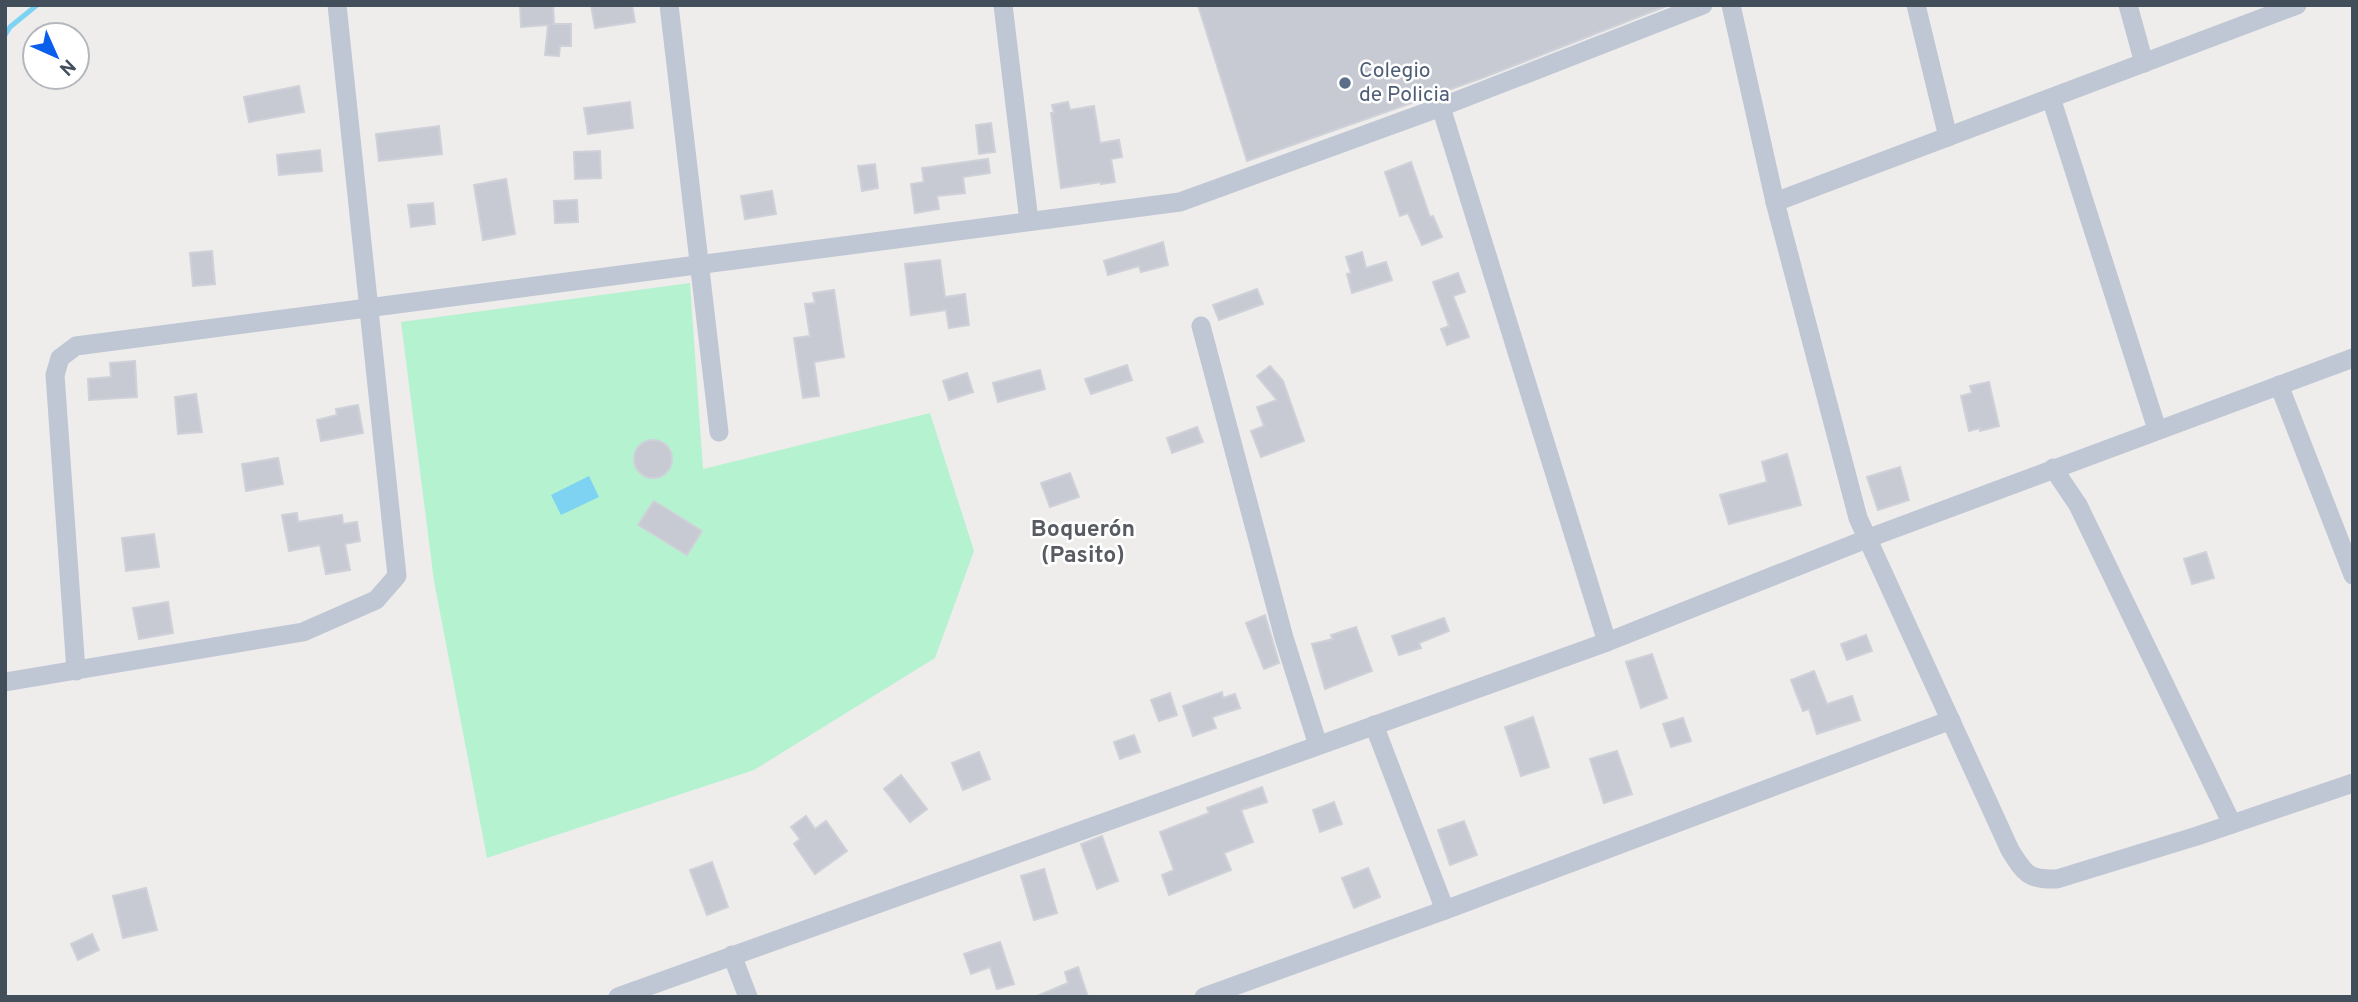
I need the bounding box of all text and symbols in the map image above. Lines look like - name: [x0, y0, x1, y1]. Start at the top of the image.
- north arrow: [21, 21, 91, 91]
- text: N: [53, 53, 80, 80]
- place label: Colegio de Policia: [1359, 58, 1450, 109]
- marker: Colegio de Policia: [1337, 75, 1353, 91]
- district label: Boquerón (Pasito): [1031, 516, 1135, 571]

